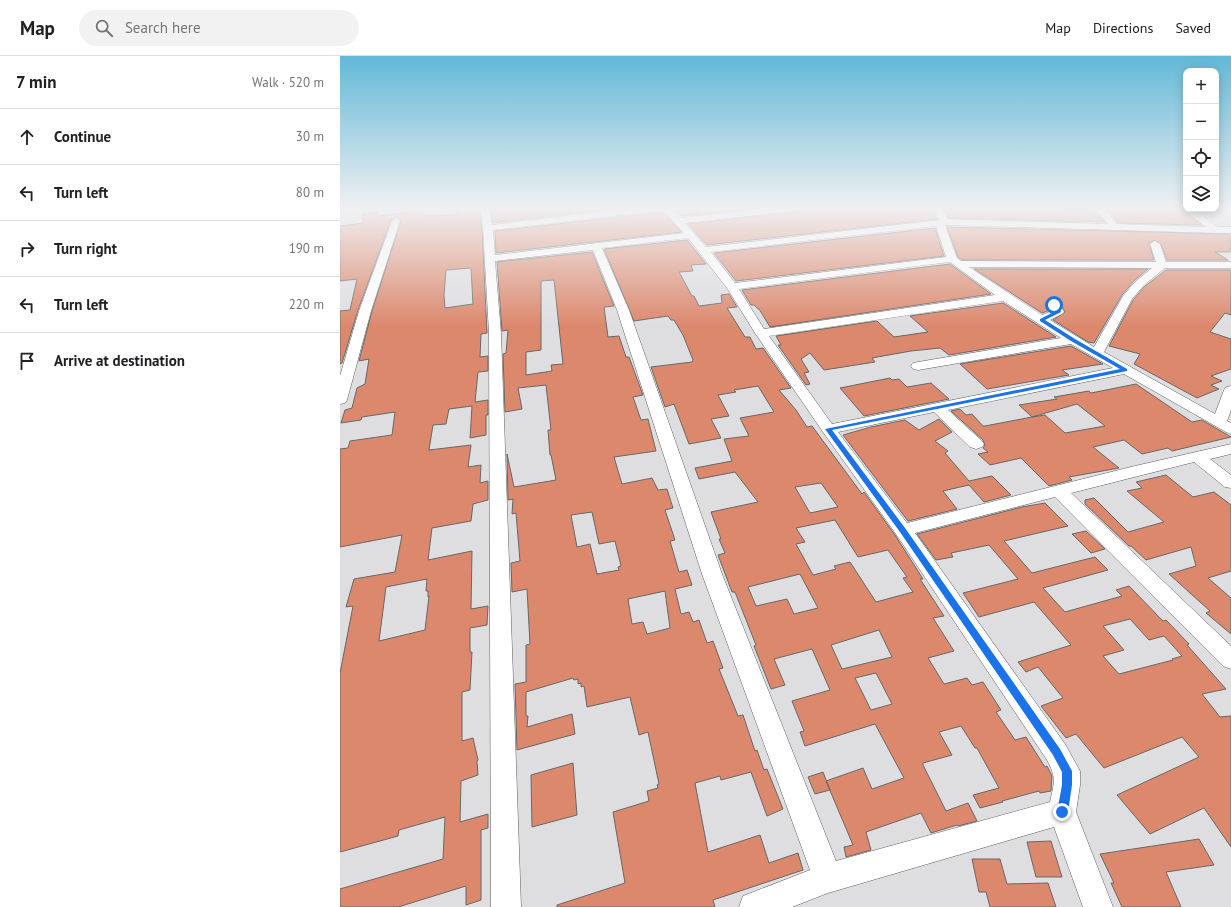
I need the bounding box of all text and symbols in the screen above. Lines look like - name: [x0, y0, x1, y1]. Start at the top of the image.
- search box: [79, 10, 359, 46]
- text: Map: [20, 16, 55, 40]
- icon: search: [93, 17, 115, 39]
- text: Search here: [125, 18, 201, 37]
- text: Map: [1045, 19, 1071, 37]
- text: Directions: [1093, 19, 1153, 37]
- text: Saved: [1175, 19, 1211, 37]
- map controls: [1183, 68, 1219, 212]
- button: +: [1183, 68, 1219, 104]
- text: 7 min: [16, 71, 57, 93]
- text: Walk · 520 m: [252, 74, 324, 91]
- button: −: [1183, 104, 1219, 140]
- icon: ahead: [16, 126, 38, 148]
- text: Continue: [54, 127, 111, 146]
- text: 30 m: [296, 128, 324, 145]
- button: locate: [1183, 140, 1219, 176]
- button: layers: [1183, 176, 1219, 212]
- icon: left: [16, 182, 38, 204]
- text: Turn left: [54, 183, 108, 202]
- text: 80 m: [296, 184, 324, 201]
- icon: right: [16, 238, 38, 260]
- text: Turn right: [54, 239, 117, 258]
- text: 190 m: [289, 240, 324, 257]
- icon: left: [16, 294, 38, 316]
- text: Turn left: [54, 295, 108, 314]
- text: 220 m: [289, 296, 324, 313]
- route start: [1045, 296, 1063, 314]
- icon: arrive: [16, 350, 38, 372]
- text: Arrive at destination: [54, 351, 185, 370]
- route end: [1053, 803, 1071, 821]

